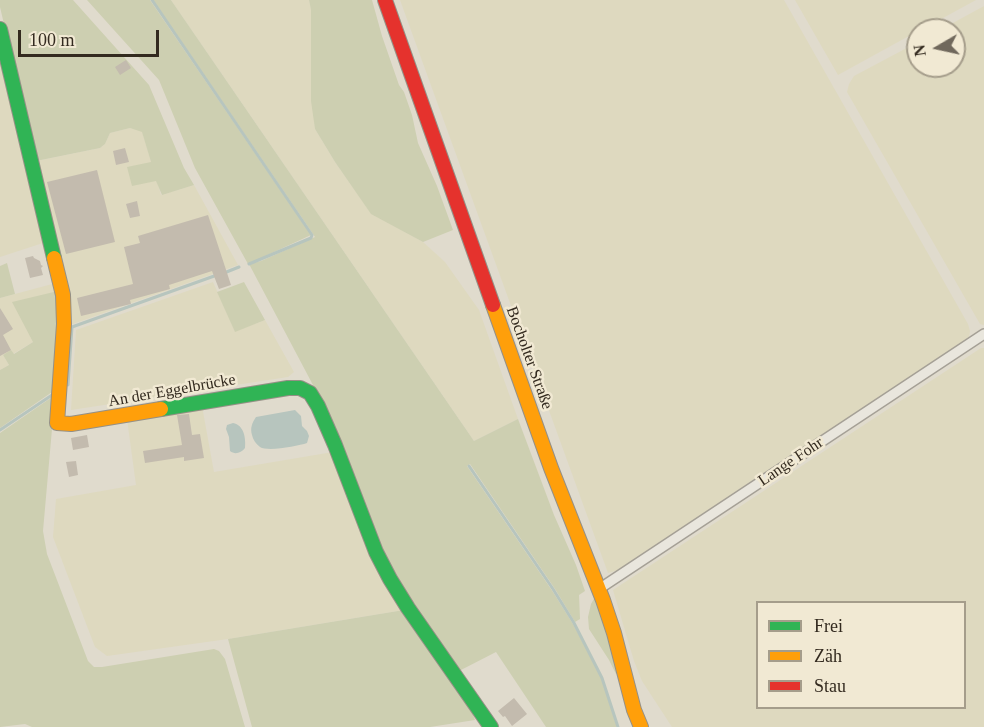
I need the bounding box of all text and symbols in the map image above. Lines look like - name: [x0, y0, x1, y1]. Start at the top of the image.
- scale bar: [21, 18, 162, 56]
- north arrow: [906, 18, 966, 78]
- text: 100 m: [29, 30, 75, 50]
- text: N: [910, 44, 929, 58]
- street label: Bocholter Straße: [502, 304, 556, 412]
- street label: An der Eggelbrücke: [107, 370, 237, 412]
- street label: Lange Fohr: [755, 433, 827, 491]
- legend: [756, 601, 966, 709]
- text: Frei: [814, 616, 843, 636]
- text: Zäh: [814, 646, 842, 666]
- text: Stau: [814, 676, 846, 696]

